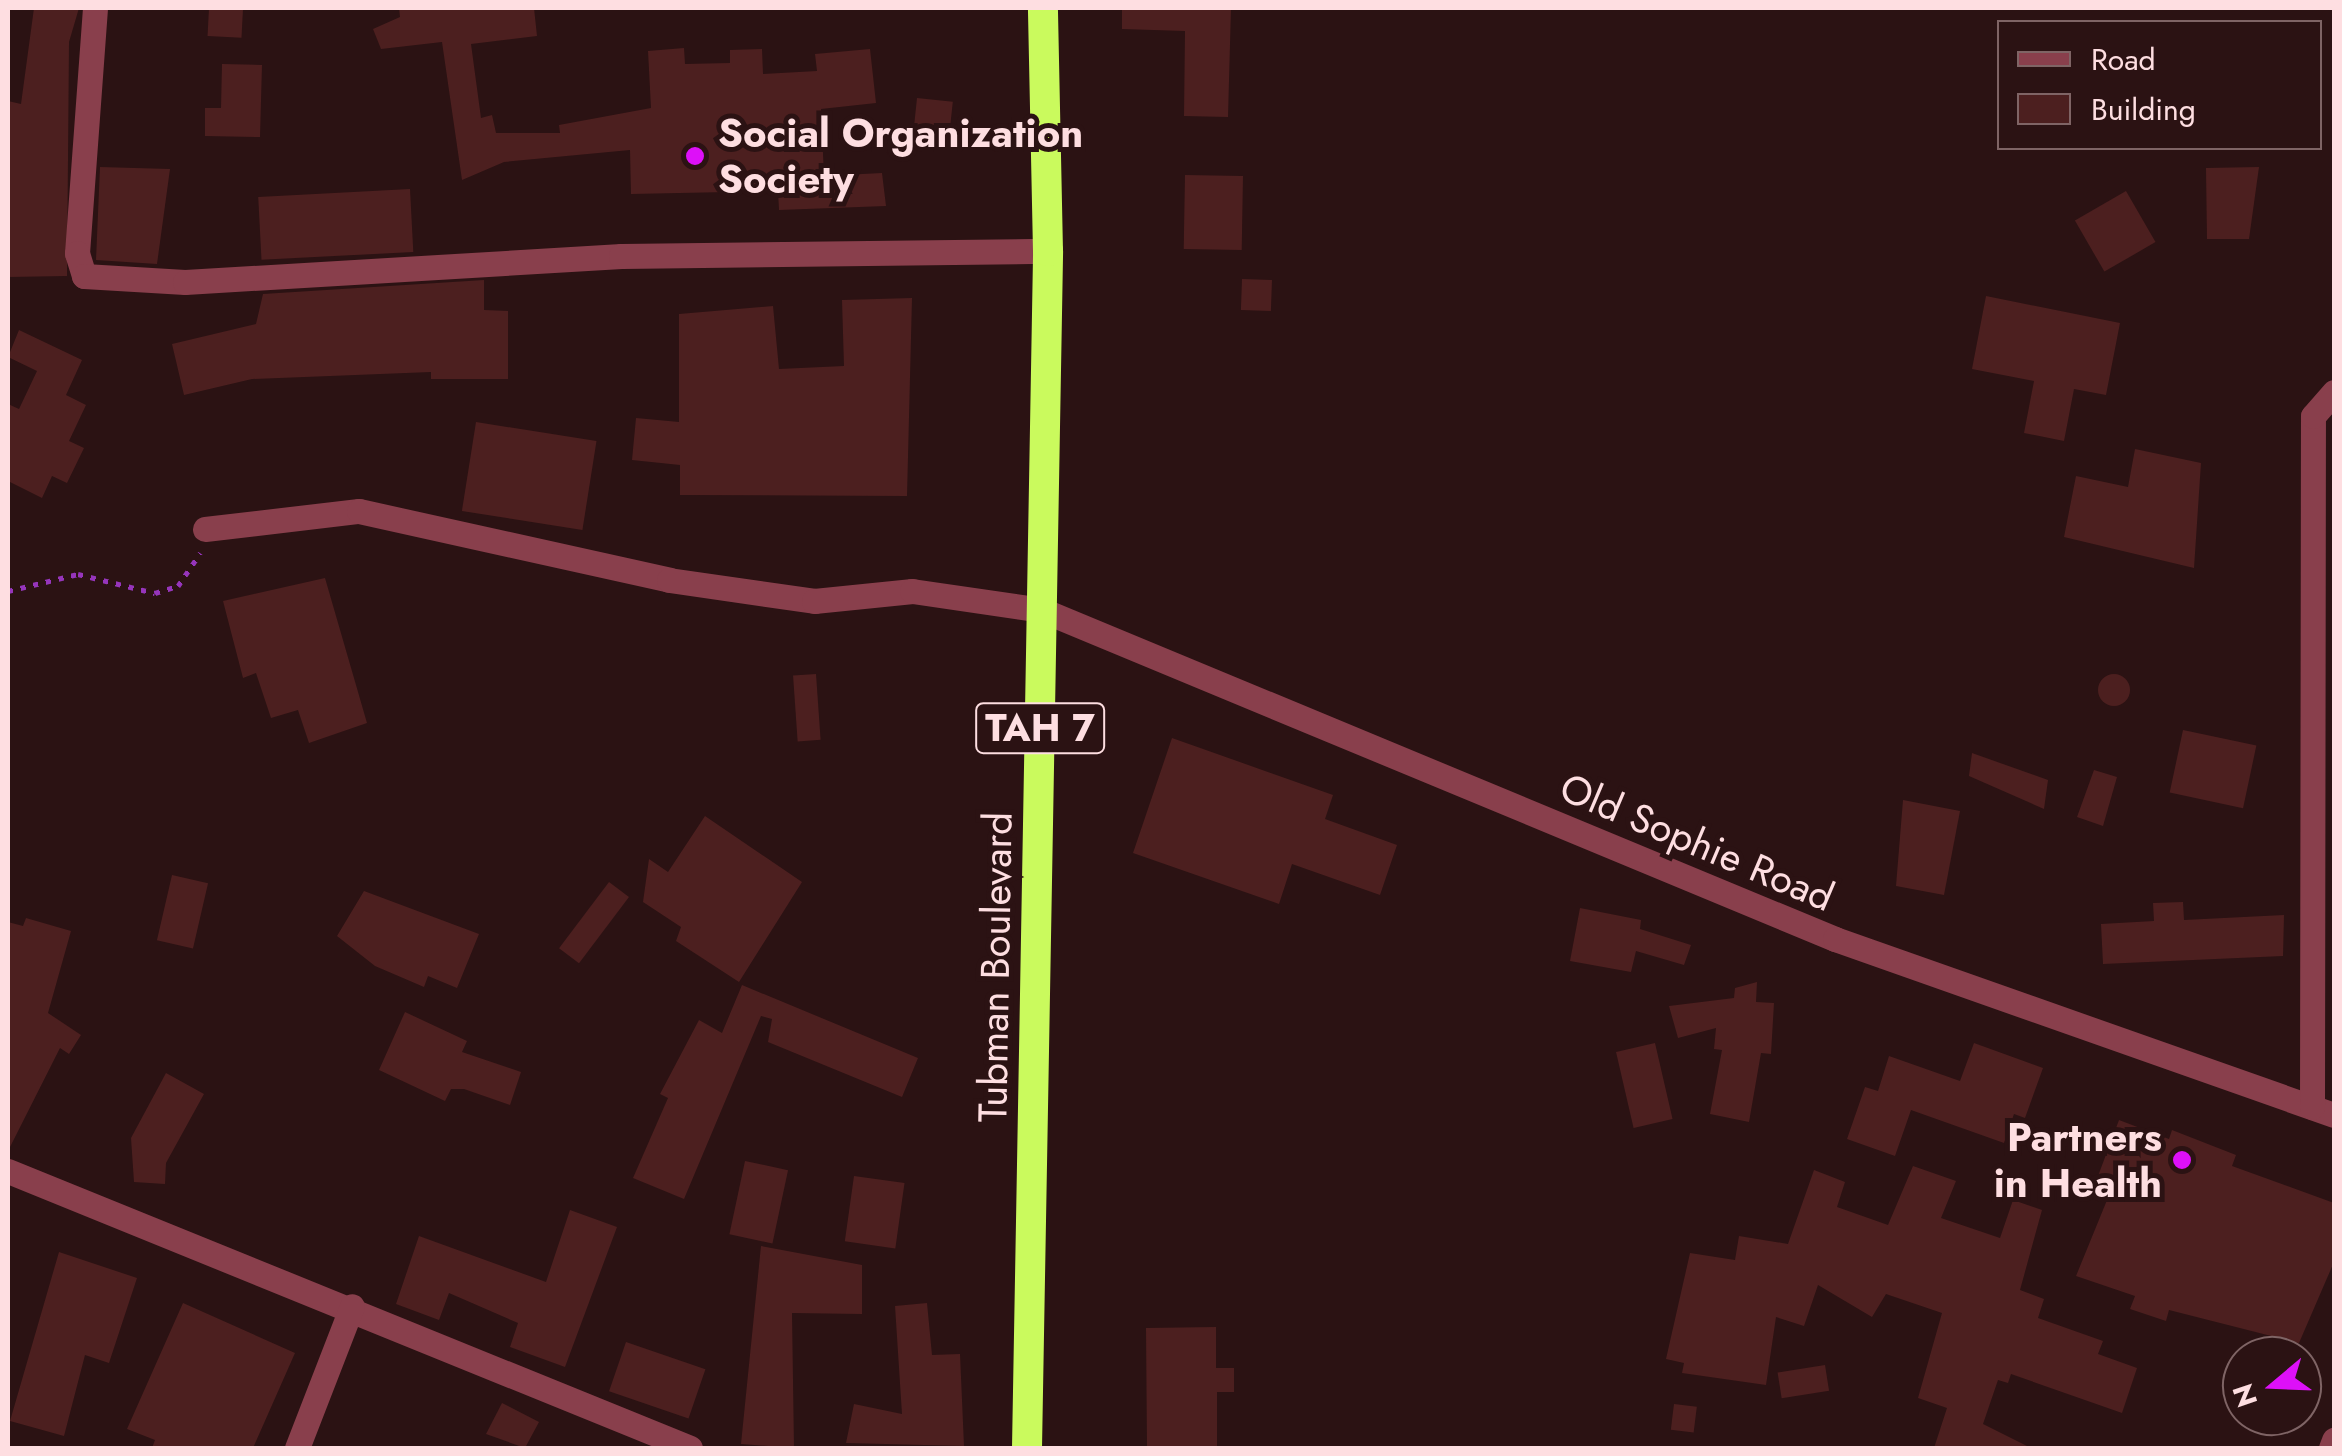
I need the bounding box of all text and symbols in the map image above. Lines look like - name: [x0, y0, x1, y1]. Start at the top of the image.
- legend: [1997, 20, 2322, 150]
- text: Road: [2091, 38, 2156, 81]
- text: Building: [2091, 88, 2196, 131]
- place label: Social Organization Society: [718, 109, 1083, 203]
- marker: Social Organization Society: [682, 143, 708, 169]
- road number: TAH 7: [975, 695, 1105, 761]
- street label: Old Sophie Road: [1553, 763, 1841, 921]
- street label: Tubman Boulevard: [968, 811, 1022, 1123]
- place label: Partners in Health: [1994, 1113, 2162, 1207]
- marker: Partners in Health: [2171, 1149, 2193, 1171]
- north arrow: [2222, 1336, 2322, 1436]
- text: N: [2222, 1378, 2268, 1412]

